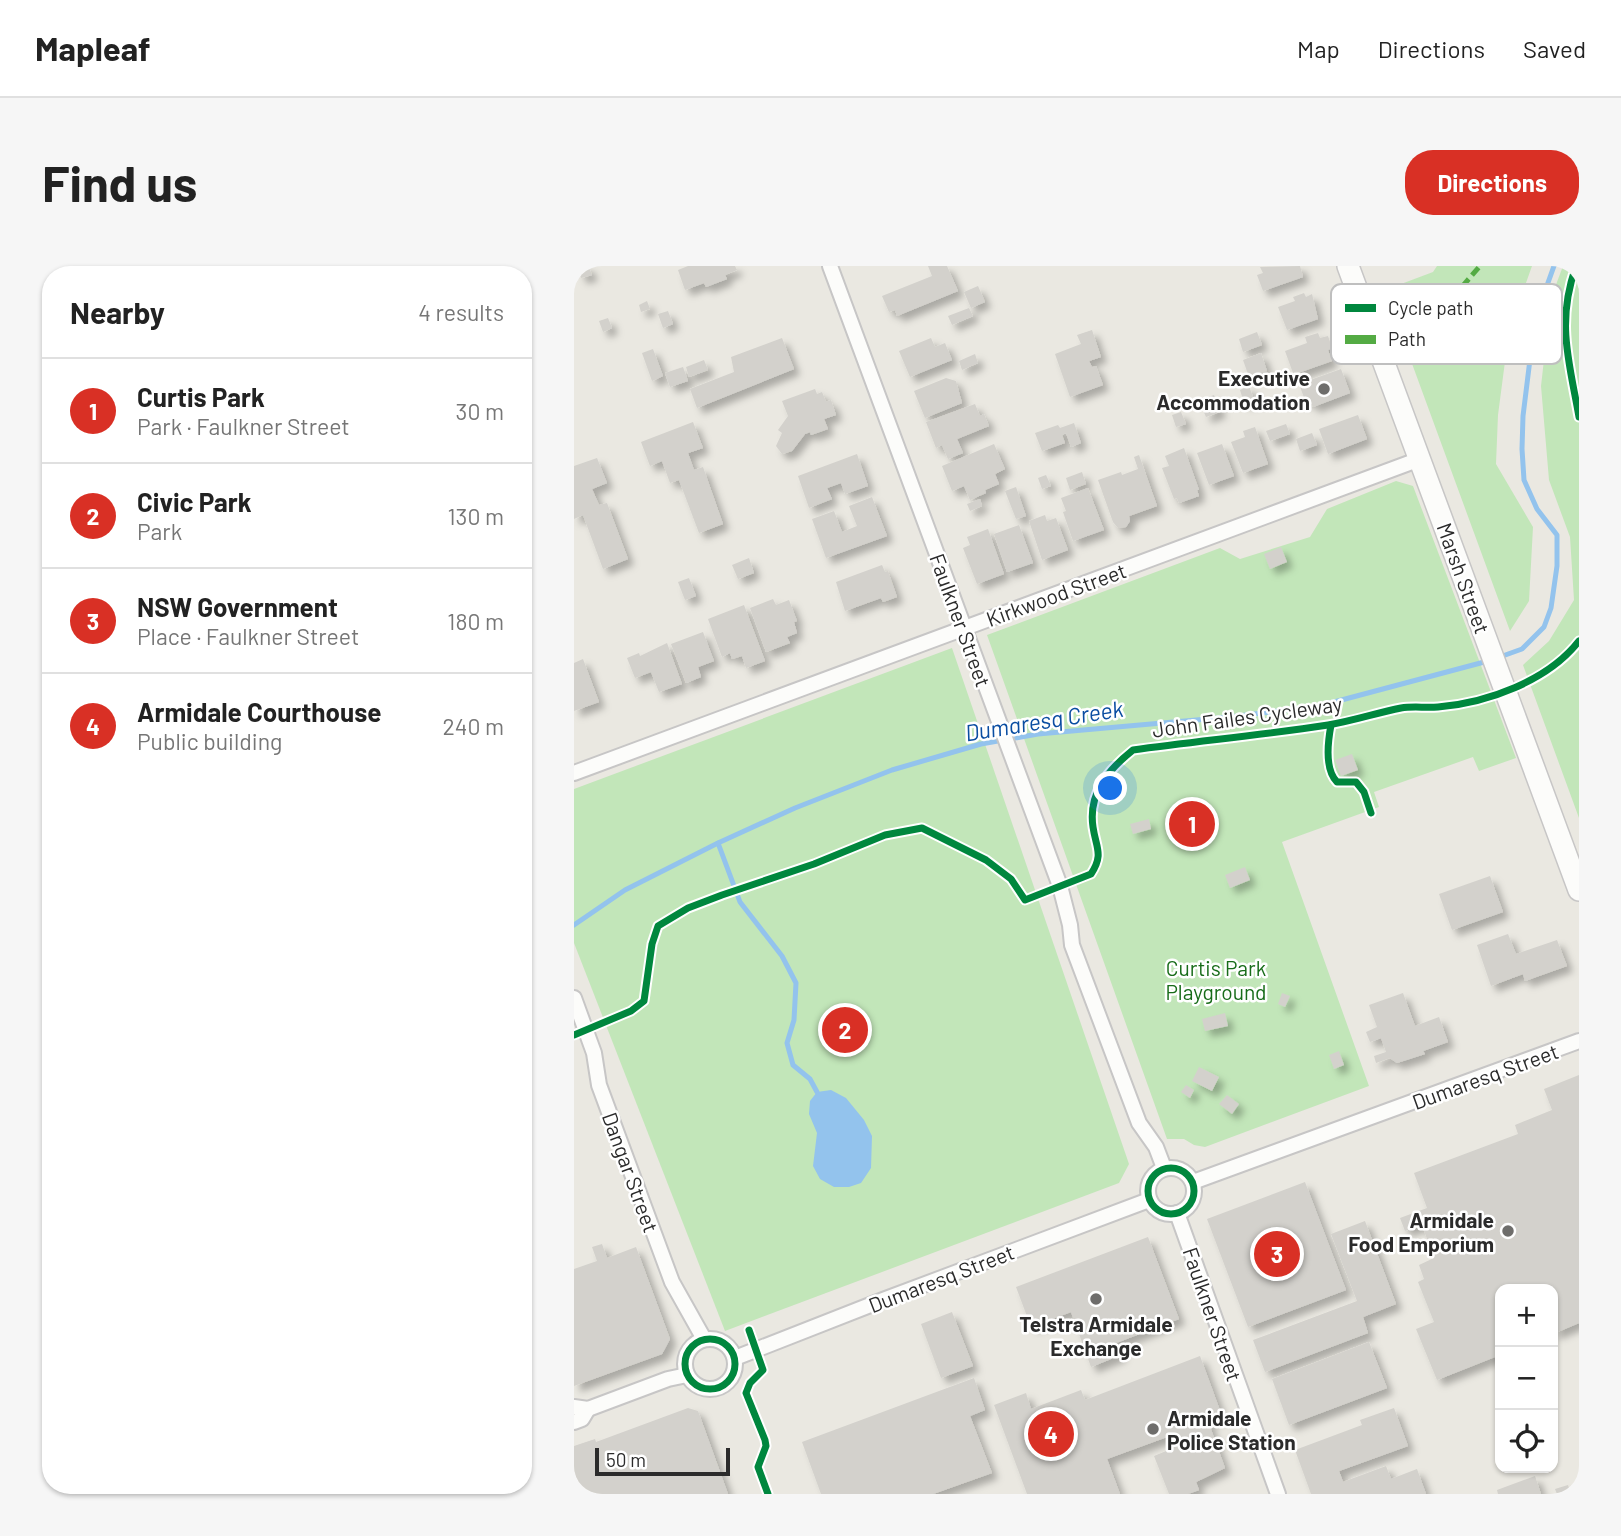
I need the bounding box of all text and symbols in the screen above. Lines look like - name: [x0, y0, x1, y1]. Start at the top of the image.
- text: Mapleaf: [35, 28, 151, 68]
- text: Map: [1297, 34, 1340, 63]
- text: Directions: [1378, 34, 1485, 63]
- text: Saved: [1523, 34, 1586, 63]
- button: Directions: [1405, 150, 1579, 215]
- text: Find us: [42, 153, 197, 212]
- legend: [1331, 284, 1562, 364]
- text: Nearby: [70, 294, 165, 330]
- text: Cycle path: [1388, 296, 1473, 319]
- text: 4 results: [418, 298, 504, 326]
- text: Path: [1388, 327, 1426, 350]
- place label: Executive Accommodation: [1156, 365, 1310, 414]
- text: Curtis Park: [137, 381, 265, 412]
- marker: Executive Accommodation: [1316, 381, 1332, 397]
- text: 1: [89, 397, 97, 425]
- text: 30 m: [456, 397, 504, 425]
- text: Park · Faulkner Street: [137, 412, 350, 440]
- text: Civic Park: [137, 486, 252, 517]
- text: 2: [87, 502, 99, 530]
- text: 130 m: [447, 502, 504, 530]
- text: Park: [137, 517, 182, 545]
- street label: Marsh Street: [1432, 519, 1496, 637]
- street label: Faulkner Street: [925, 550, 997, 690]
- street label: Kirkwood Street: [983, 557, 1129, 631]
- text: NSW Government: [137, 591, 338, 622]
- text: 3: [87, 607, 99, 635]
- text: 180 m: [447, 607, 504, 635]
- text: Place · Faulkner Street: [137, 622, 359, 650]
- street label: John Failes Cycleway: [1150, 690, 1344, 742]
- water label: Dumaresq Creek: [963, 694, 1125, 746]
- text: Armidale Courthouse: [137, 696, 381, 727]
- text: 4: [86, 712, 100, 740]
- text: 240 m: [442, 712, 504, 740]
- text: Public building: [137, 727, 282, 755]
- your location: [1093, 771, 1127, 805]
- pin: 1: [1169, 798, 1215, 850]
- park label: Curtis Park Playground: [1165, 955, 1267, 1004]
- pin: 2: [822, 1004, 868, 1056]
- street label: Dumaresq Street: [1408, 1038, 1562, 1114]
- street label: Dangar Street: [598, 1109, 664, 1235]
- place label: Armidale Food Emporium: [1348, 1207, 1494, 1256]
- marker: Armidale Food Emporium: [1500, 1223, 1516, 1239]
- pin: 3: [1254, 1228, 1300, 1280]
- street label: Dumaresq Street: [865, 1239, 1017, 1317]
- street label: Faulkner Street: [1178, 1244, 1248, 1384]
- map controls: [1495, 1284, 1558, 1473]
- button: +: [1495, 1284, 1558, 1347]
- marker: Telstra Armidale Exchange: [1088, 1291, 1104, 1307]
- place label: Telstra Armidale Exchange: [1019, 1311, 1173, 1360]
- button: −: [1495, 1347, 1558, 1410]
- place label: Armidale Police Station: [1167, 1405, 1296, 1454]
- pin: 4: [1028, 1408, 1074, 1460]
- button: locate: [1495, 1410, 1558, 1473]
- marker: Armidale Police Station: [1145, 1421, 1161, 1437]
- scale bar: [595, 1445, 730, 1477]
- text: 50 m: [606, 1448, 646, 1471]

